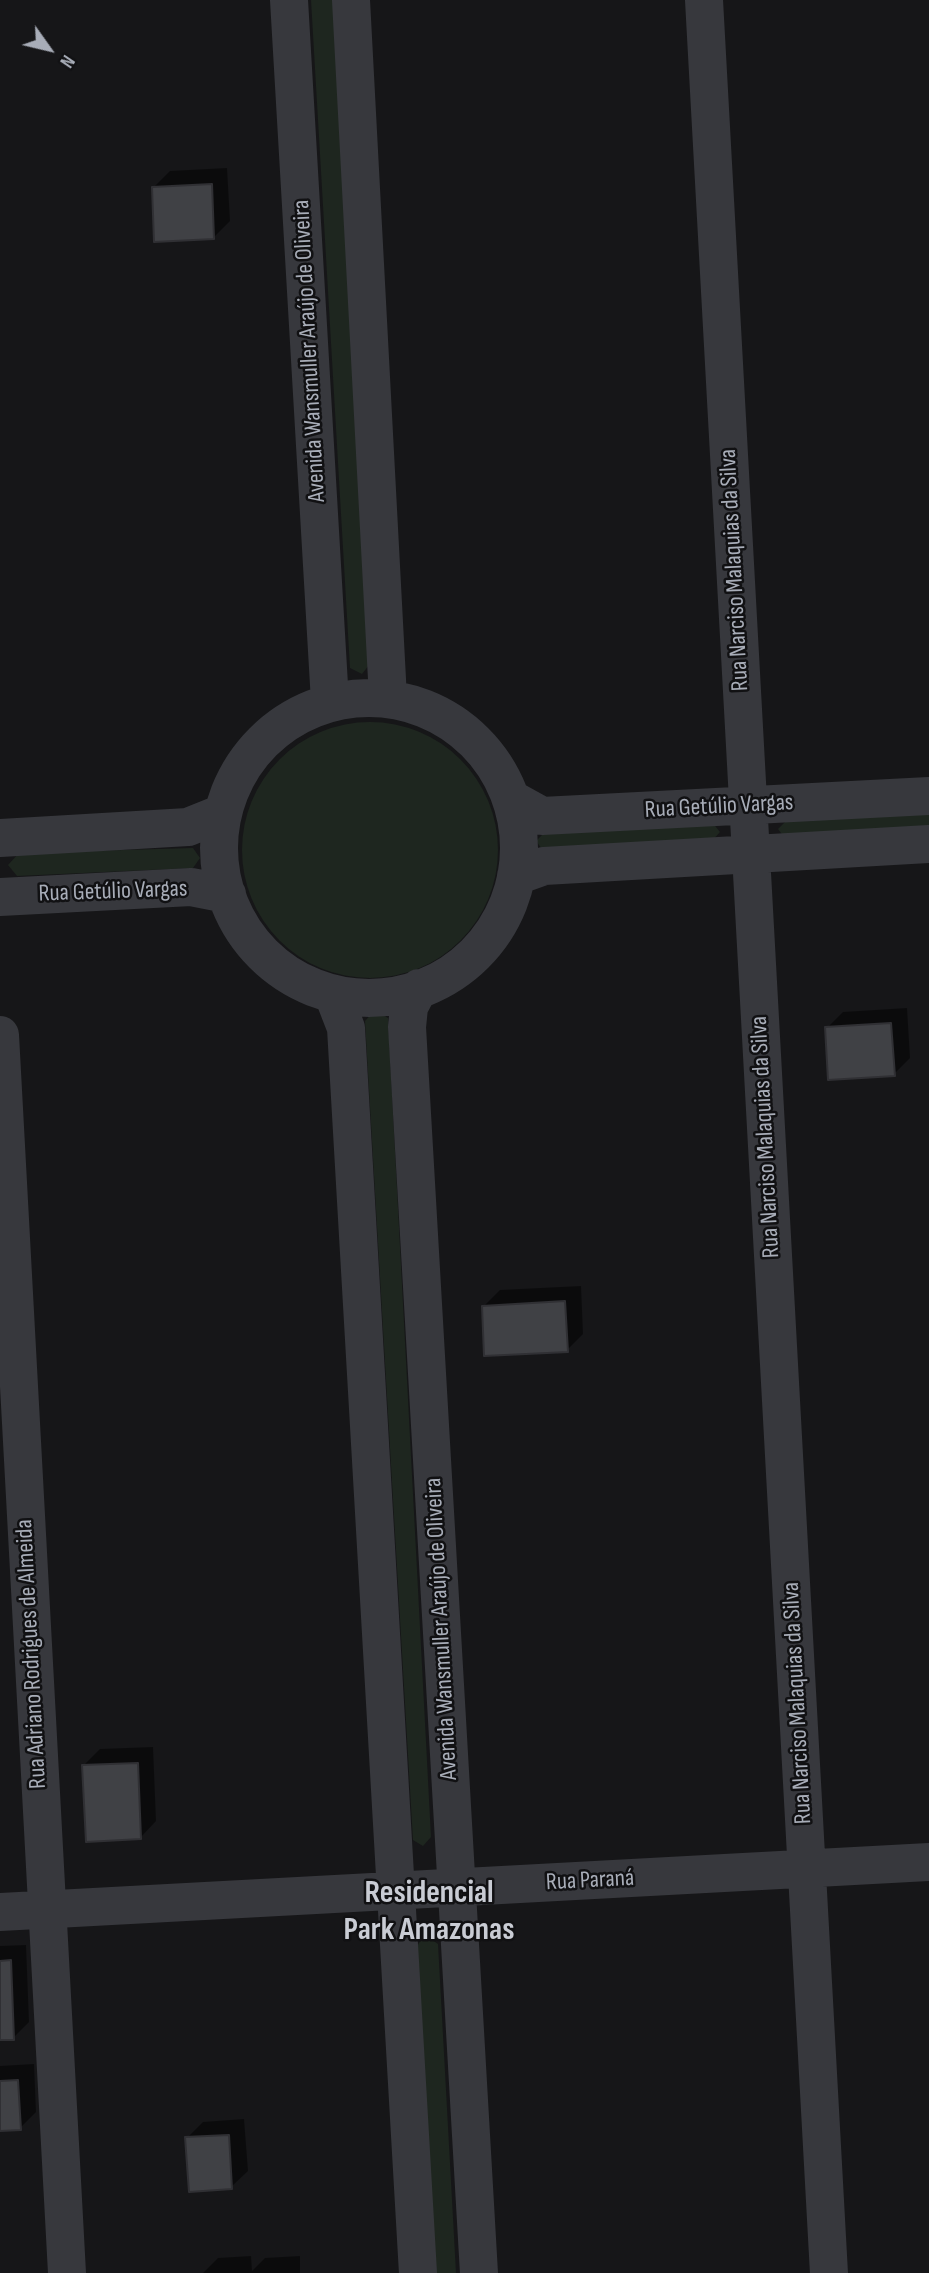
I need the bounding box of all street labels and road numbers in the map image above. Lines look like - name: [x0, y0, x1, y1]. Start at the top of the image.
- street label: Avenida Wansmuller Araújo de Oliveira: [288, 199, 332, 503]
- street label: Rua Narciso Malaquias da Silva: [714, 448, 756, 692]
- street label: Rua Getúlio Vargas: [644, 789, 794, 825]
- street label: Rua Getúlio Vargas: [38, 875, 188, 909]
- street label: Rua Narciso Malaquias da Silva: [745, 1015, 787, 1259]
- street label: Avenida Wansmuller Araújo de Oliveira: [420, 1477, 464, 1781]
- street label: Rua Adriano Rodrigues de Almeida: [11, 1519, 53, 1789]
- street label: Rua Narciso Malaquias da Silva: [777, 1581, 819, 1825]
- street label: Rua Paraná: [545, 1864, 635, 1898]

